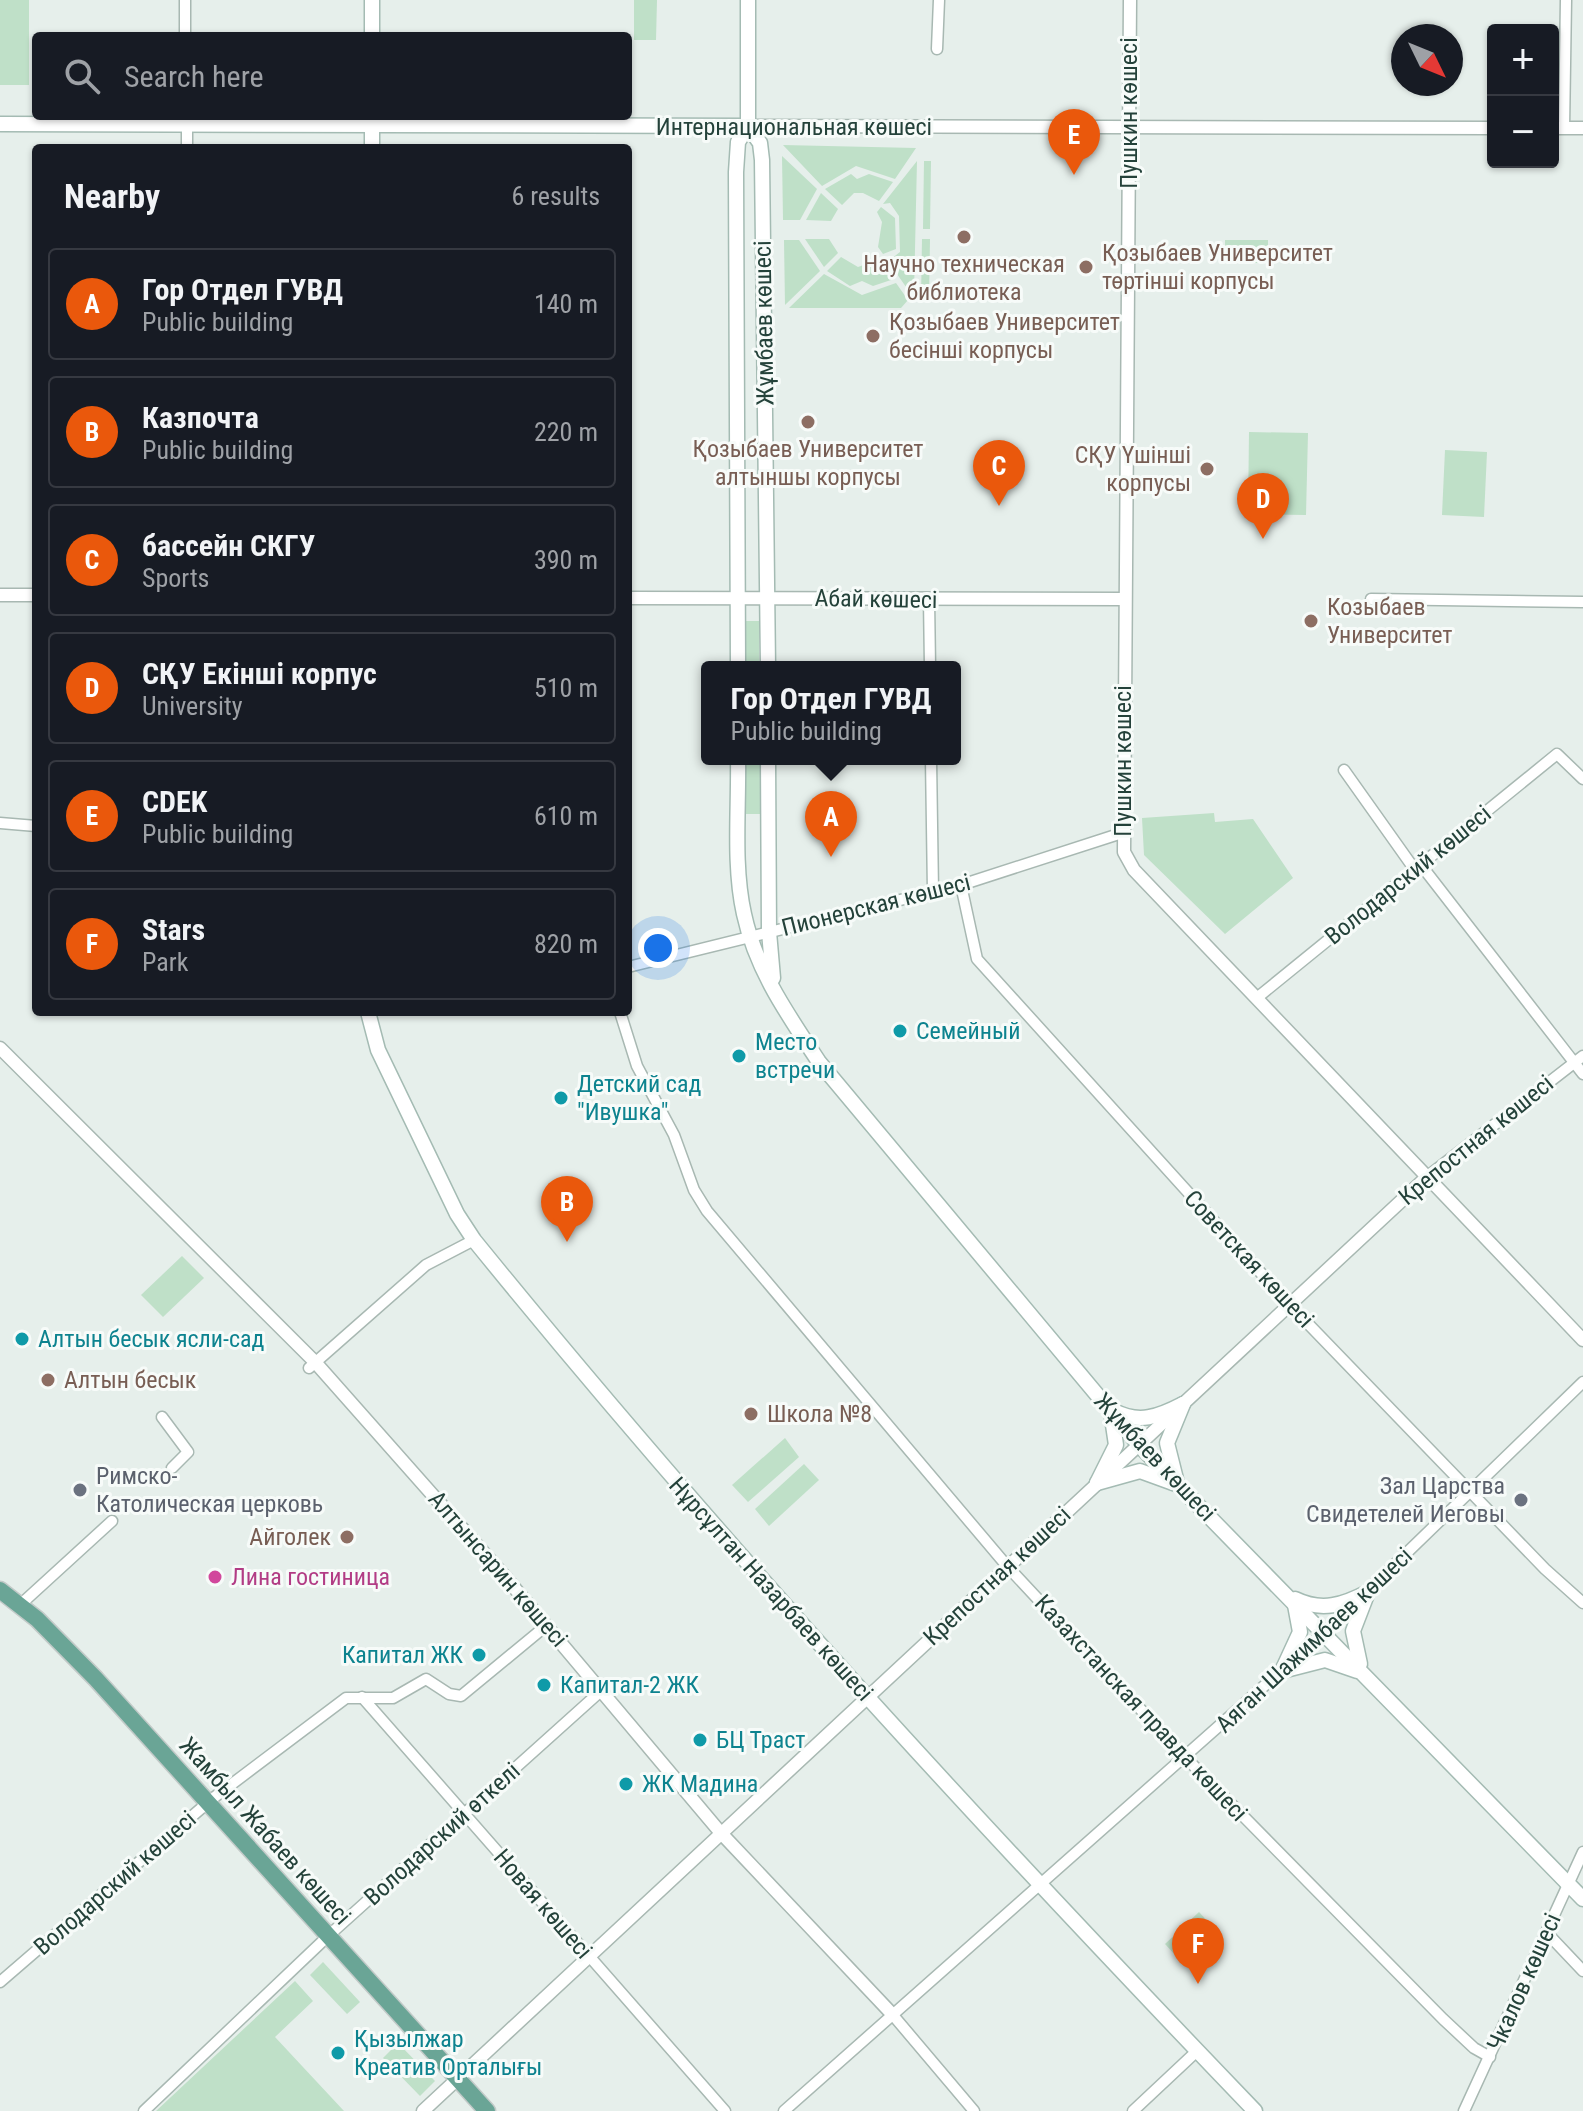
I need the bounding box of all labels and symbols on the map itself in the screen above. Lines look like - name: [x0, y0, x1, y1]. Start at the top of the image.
- north arrow: [1391, 24, 1463, 96]
- street label: Пушкин көшесі: [1115, 37, 1143, 189]
- pin: E: [1048, 109, 1100, 175]
- street label: Интернациональная көшесі: [656, 113, 932, 141]
- marker: Научно техническая библиотека: [955, 228, 973, 246]
- place label: Қозыбаев Университет төртінші корпусы: [1102, 239, 1333, 295]
- street label: Жұмбаев көшесі: [749, 240, 779, 406]
- place label: Научно техническая библиотека: [863, 250, 1065, 306]
- marker: Қозыбаев Университет төртінші корпусы: [1077, 258, 1095, 276]
- place label: Қозыбаев Университет бесінші корпусы: [889, 308, 1120, 364]
- marker: Қозыбаев Университет бесінші корпусы: [864, 327, 882, 345]
- marker: Қозыбаев Университет алтыншы корпусы: [799, 413, 817, 431]
- place label: Қозыбаев Университет алтыншы корпусы: [692, 435, 924, 491]
- pin: C: [973, 440, 1025, 506]
- place label: СҚУ Үшінші корпусы: [1075, 441, 1191, 497]
- marker: СҚУ Үшінші корпусы: [1198, 460, 1216, 478]
- pin: D: [1237, 473, 1289, 539]
- street label: Абай көшесі: [814, 584, 938, 614]
- place label: Козыбаев Университет: [1327, 593, 1452, 649]
- marker: Козыбаев Университет: [1302, 612, 1320, 630]
- street label: Пушкин көшесі: [1109, 685, 1137, 837]
- pin: A: [805, 791, 857, 857]
- street label: Володарский көшесі: [1319, 800, 1497, 950]
- street label: Пионерская көшесі: [779, 868, 973, 942]
- your location: [638, 928, 678, 968]
- place label: Семейный: [916, 1017, 1021, 1045]
- marker: Семейный: [891, 1022, 909, 1040]
- place label: Место встречи: [755, 1028, 835, 1084]
- marker: Место встречи: [730, 1047, 748, 1065]
- street label: Крепостная көшесі: [1393, 1069, 1559, 1211]
- place label: Детский сад "Ивушка": [577, 1070, 701, 1126]
- marker: Детский сад "Ивушка": [552, 1089, 570, 1107]
- pin: B: [541, 1176, 593, 1242]
- street label: Советская көшесі: [1178, 1185, 1320, 1333]
- place label: Алтын бесык ясли-сад: [38, 1325, 265, 1353]
- marker: Алтын бесык ясли-сад: [13, 1330, 31, 1348]
- place label: Алтын бесык: [64, 1366, 197, 1394]
- marker: Алтын бесык: [39, 1371, 57, 1389]
- street label: Жұмбаев көшесі: [1088, 1387, 1222, 1527]
- place label: Школа №8: [767, 1400, 872, 1428]
- marker: Школа №8: [742, 1405, 760, 1423]
- place label: Римско- Католическая церковь: [96, 1462, 323, 1518]
- street label: Нұрсұлтан Назарбаев көшесі: [663, 1471, 879, 1707]
- place label: Зал Царства Свидетелей Иеговы: [1306, 1472, 1505, 1528]
- marker: Римско- Католическая церковь: [71, 1481, 89, 1499]
- street label: Алтынсарин көшесі: [423, 1485, 573, 1653]
- marker: Зал Царства Свидетелей Иеговы: [1512, 1491, 1530, 1509]
- street label: Крепостная көшесі: [918, 1501, 1076, 1651]
- place label: Айголек: [249, 1523, 331, 1551]
- marker: Айголек: [338, 1528, 356, 1546]
- street label: Аяган Шажимбаев көшесі: [1210, 1542, 1418, 1738]
- place label: Лина гостиница: [231, 1563, 390, 1591]
- marker: Лина гостиница: [206, 1568, 224, 1586]
- street label: Казахстанская правда көшесі: [1029, 1589, 1253, 1827]
- place label: Капитал ЖК: [342, 1641, 464, 1669]
- marker: Капитал ЖК: [470, 1646, 488, 1664]
- place label: Капитал-2 ЖК: [560, 1671, 699, 1699]
- marker: Капитал-2 ЖК: [535, 1676, 553, 1694]
- place label: БЦ Траст: [716, 1726, 805, 1754]
- marker: БЦ Траст: [691, 1731, 709, 1749]
- street label: Жамбыл Жабаев көшесі: [174, 1732, 356, 1930]
- street label: Володарский өткелі: [358, 1757, 526, 1911]
- place label: ЖК Мадина: [642, 1770, 758, 1798]
- marker: ЖК Мадина: [617, 1775, 635, 1793]
- street label: Володарский көшесі: [28, 1805, 202, 1961]
- street label: Новая көшесі: [488, 1844, 598, 1964]
- street label: Чкалов көшесі: [1481, 1909, 1567, 2055]
- pin: F: [1172, 1918, 1224, 1984]
- place label: Қызылжар Креатив Орталығы: [354, 2025, 542, 2081]
- marker: Қызылжар Креатив Орталығы: [329, 2044, 347, 2062]

